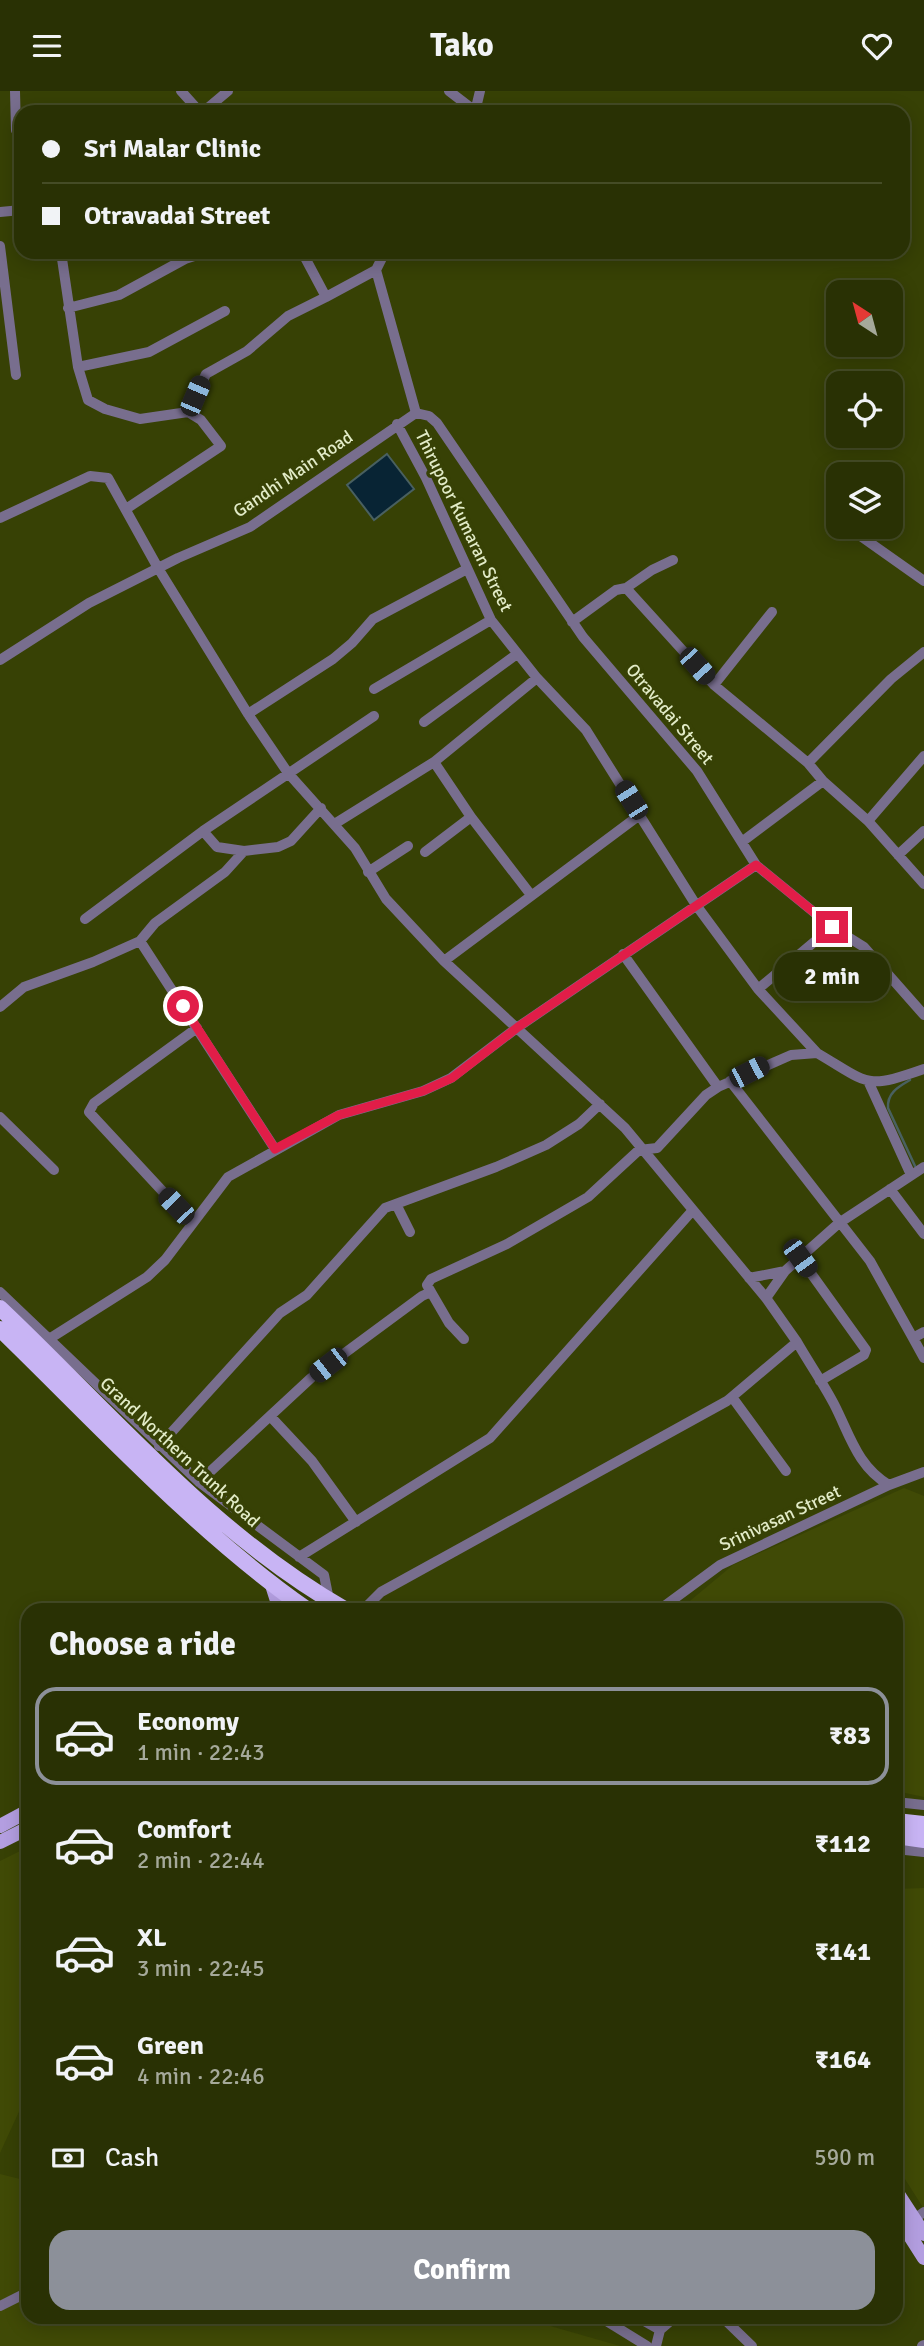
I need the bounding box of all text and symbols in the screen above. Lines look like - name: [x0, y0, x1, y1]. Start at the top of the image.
- text: Tako: [430, 26, 494, 65]
- icon: menu: [28, 27, 66, 65]
- icon: heart: [858, 27, 896, 65]
- text: Sri Malar Clinic: [84, 133, 261, 165]
- text: Otravadai Street: [84, 200, 270, 232]
- north arrow: [826, 280, 903, 357]
- map controls: [826, 280, 903, 539]
- button: locate: [826, 371, 903, 448]
- car: [178, 373, 213, 419]
- street label: Gandhi Main Road: [229, 426, 357, 522]
- street label: Thirupoor Kumaran Street: [411, 427, 517, 615]
- button: layers: [826, 462, 903, 539]
- car: [676, 643, 719, 689]
- street label: Otravadai Street: [621, 659, 719, 769]
- car: [611, 777, 652, 823]
- route end: [816, 911, 848, 943]
- callout: 2 min: [774, 951, 890, 1001]
- text: 2 min: [804, 962, 860, 991]
- route start: [167, 990, 199, 1022]
- car: [726, 1053, 773, 1091]
- car: [154, 1184, 199, 1228]
- car: [780, 1235, 821, 1281]
- car: [305, 1344, 352, 1386]
- street label: Grand Northern Trunk Road: [96, 1372, 264, 1532]
- street label: Srinivasan Street: [716, 1480, 844, 1556]
- text: Choose a ride: [49, 1625, 236, 1664]
- icon: car: [53, 1705, 116, 1768]
- text: Economy: [137, 1706, 239, 1738]
- text: ₹83: [829, 1720, 871, 1752]
- text: 1 min · 22:43: [137, 1738, 265, 1767]
- icon: car: [53, 1813, 116, 1876]
- text: Comfort: [137, 1814, 231, 1846]
- text: ₹112: [815, 1828, 871, 1860]
- text: 2 min · 22:44: [137, 1846, 265, 1875]
- icon: car: [53, 1921, 116, 1984]
- text: XL: [137, 1922, 167, 1954]
- text: ₹141: [815, 1936, 871, 1968]
- text: 3 min · 22:45: [137, 1954, 265, 1983]
- icon: car: [53, 2029, 116, 2092]
- text: Green: [137, 2030, 204, 2062]
- text: ₹164: [815, 2044, 871, 2076]
- text: 4 min · 22:46: [137, 2062, 265, 2091]
- icon: cash: [49, 2139, 87, 2177]
- text: Cash: [105, 2142, 159, 2174]
- text: 590 m: [814, 2143, 875, 2172]
- button: Confirm: [49, 2230, 875, 2310]

